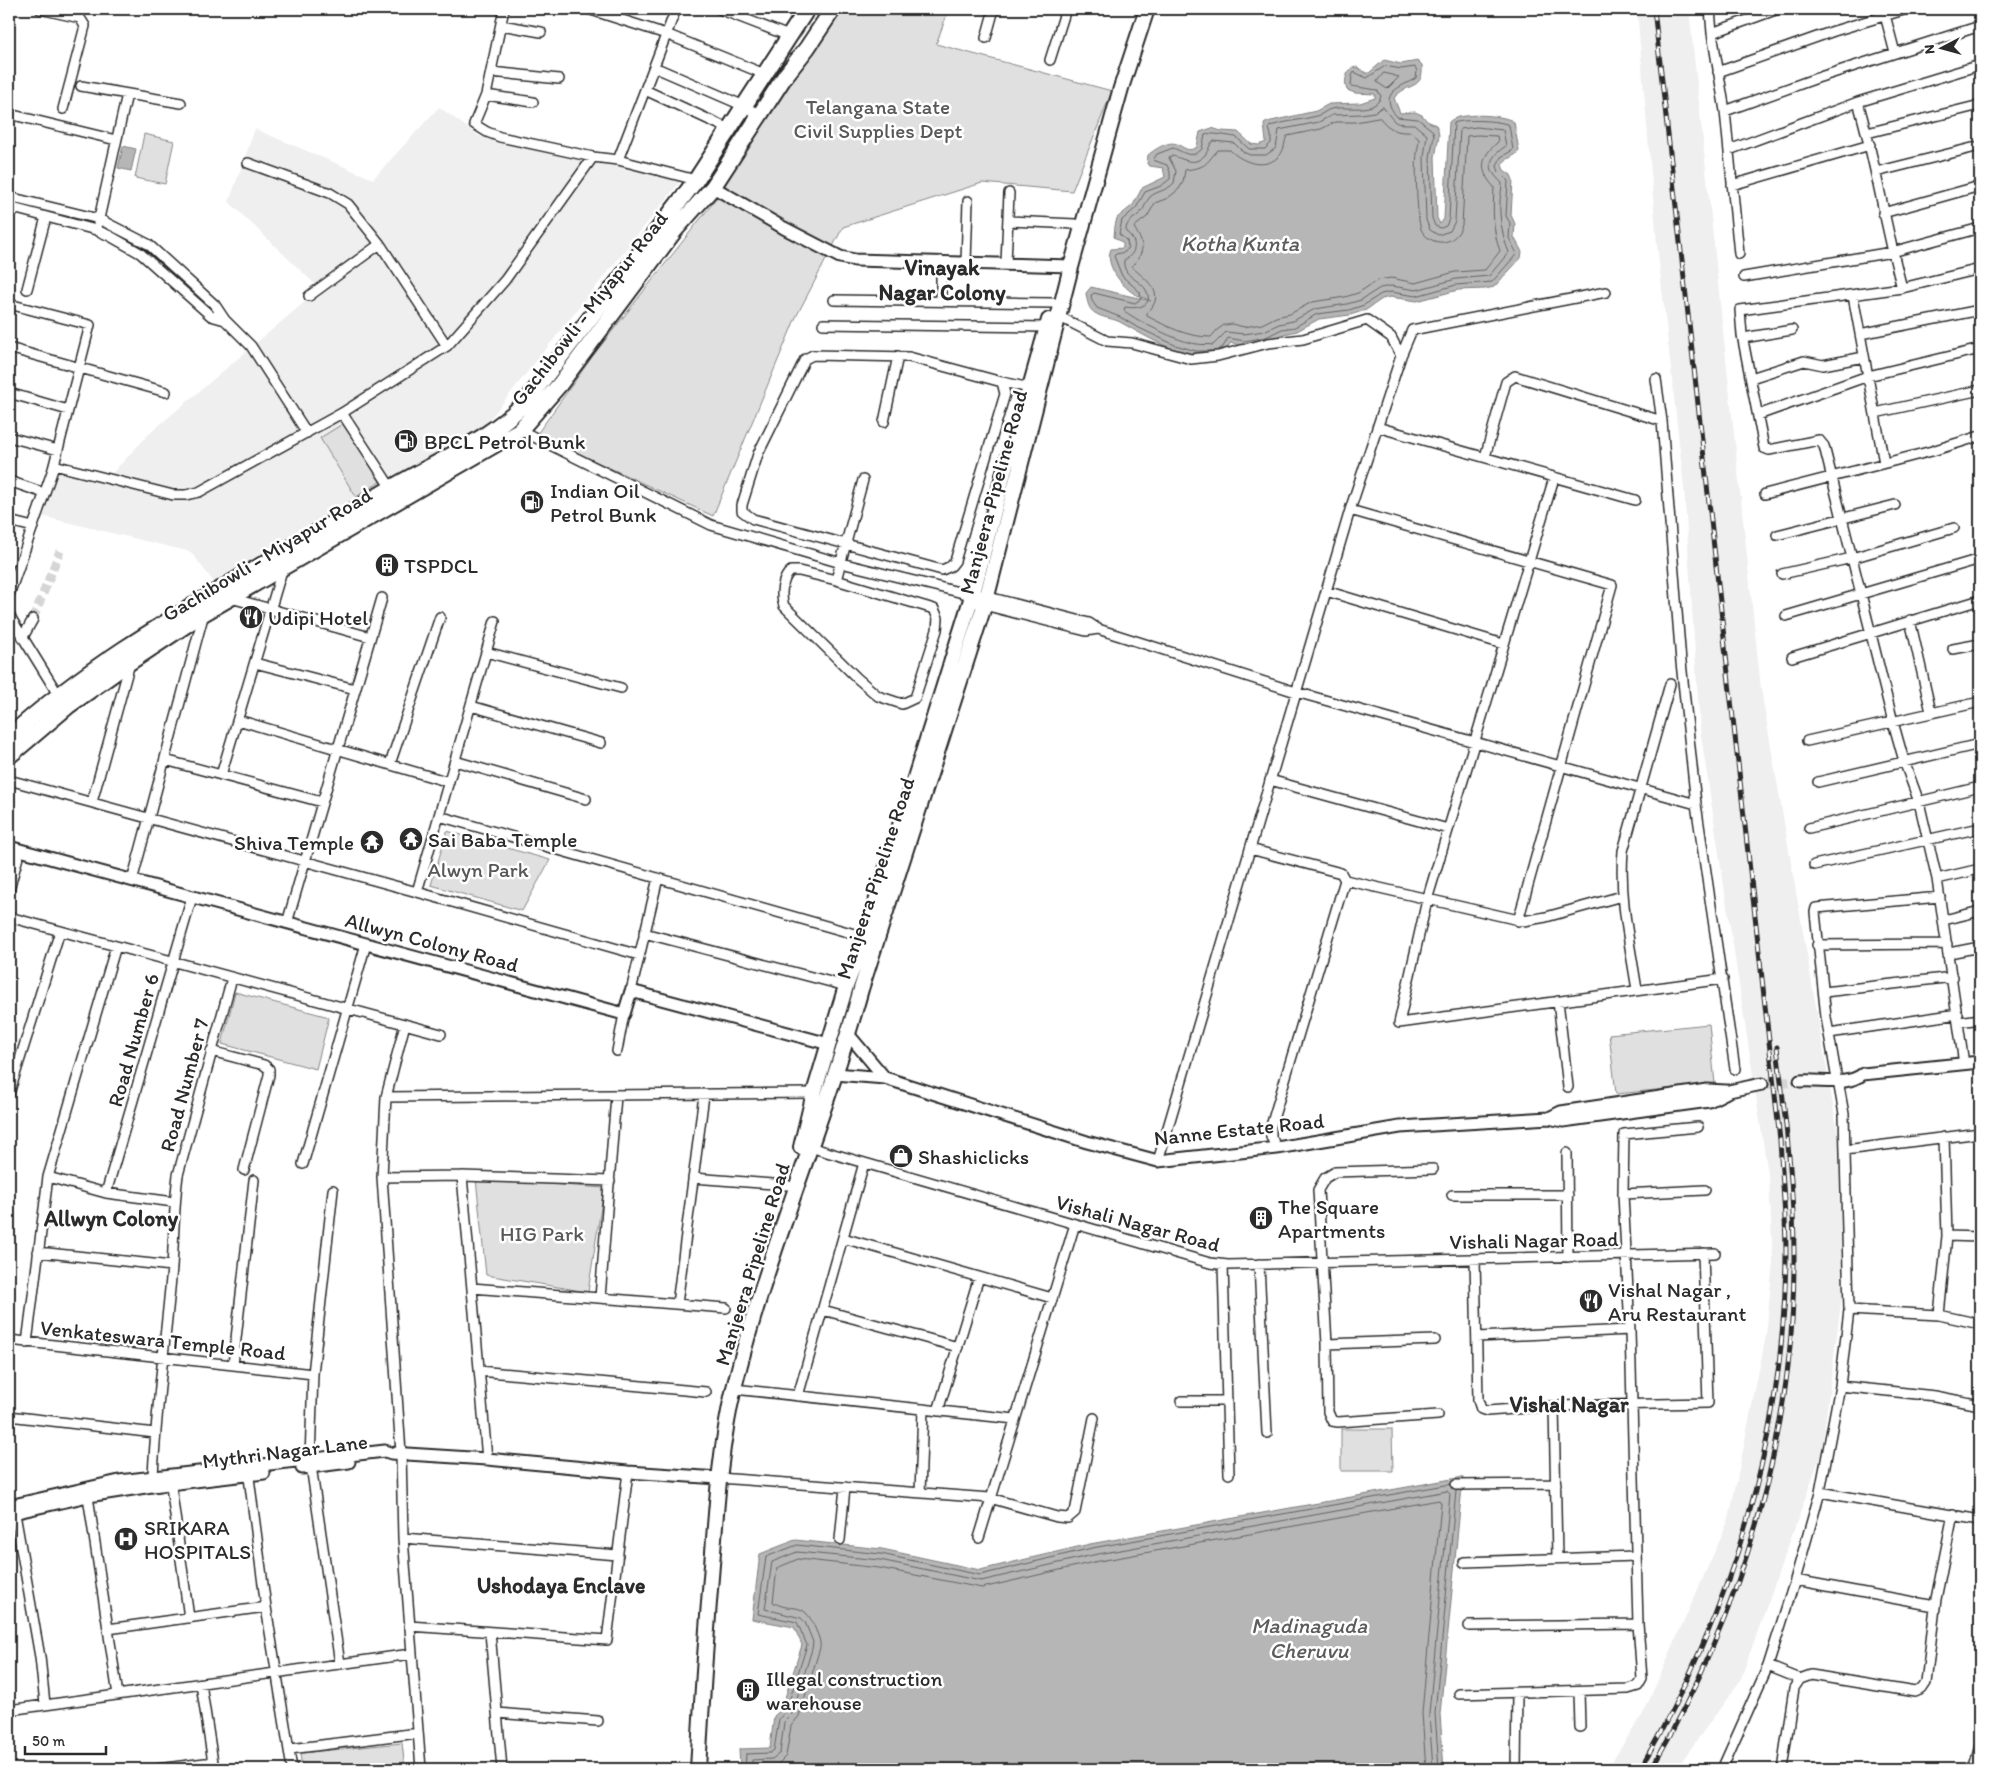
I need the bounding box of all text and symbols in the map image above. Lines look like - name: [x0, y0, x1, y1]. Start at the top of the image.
- north arrow: [1916, 22, 1966, 72]
- text: N: [1921, 44, 1939, 55]
- park label: Telangana State Civil Supplies Dept: [794, 94, 963, 143]
- street label: Gachibowli - Miyapur Road: [505, 205, 673, 410]
- water label: Kotha Kunta: [1181, 230, 1300, 257]
- district label: Vinayak Nagar Colony: [878, 254, 1006, 306]
- street label: Manjeera Pipeline Road: [954, 386, 1032, 597]
- fuel station icon: BPCL Petrol Bunk: [393, 428, 419, 454]
- place label: BPCL Petrol Bunk: [424, 429, 586, 454]
- place label: Indian Oil Petrol Bunk: [550, 478, 657, 527]
- street label: Gachibowli - Miyapur Road: [158, 481, 377, 627]
- fuel station icon: Indian Oil Petrol Bunk: [519, 489, 545, 515]
- building icon: TSPDCL: [374, 552, 400, 578]
- place label: TSPDCL: [404, 553, 478, 578]
- restaurant icon: Udipi Hotel: [238, 604, 264, 630]
- place label: Udipi Hotel: [268, 605, 368, 630]
- street label: Manjeera Pipeline Road: [831, 773, 920, 982]
- temple icon: Sai Baba Temple: [398, 826, 424, 852]
- place label: Sai Baba Temple: [428, 827, 577, 852]
- temple icon: Shiva Temple: [359, 829, 385, 855]
- place label: Shiva Temple: [234, 830, 354, 855]
- park label: Alwyn Park: [427, 857, 529, 882]
- street label: Allwyn Colony Road: [343, 907, 522, 977]
- street label: Road Number 6: [102, 970, 164, 1110]
- street label: Road Number 7: [154, 1016, 214, 1154]
- street label: Nanne Estate Road: [1153, 1108, 1326, 1150]
- shop icon: Shashiclicks: [888, 1143, 914, 1169]
- place label: Shashiclicks: [918, 1144, 1029, 1169]
- street label: Manjeera Pipeline Road: [709, 1159, 795, 1369]
- street label: Vishali Nagar Road: [1053, 1189, 1223, 1257]
- place label: The Square Apartments: [1278, 1194, 1385, 1243]
- district label: Allwyn Colony: [43, 1205, 179, 1232]
- building icon: The Square Apartments: [1248, 1205, 1274, 1231]
- park label: HIG Park: [500, 1221, 584, 1246]
- street label: Vishali Nagar Road: [1449, 1226, 1619, 1254]
- place label: Vishal Nagar , Aru Restaurant: [1608, 1277, 1746, 1326]
- restaurant icon: Vishal Nagar , Aru Restaurant: [1578, 1288, 1604, 1314]
- street label: Venkateswara Temple Road: [39, 1315, 287, 1365]
- district label: Vishal Nagar: [1510, 1391, 1629, 1418]
- street label: Mythri Nagar Lane: [201, 1428, 369, 1474]
- place label: SRIKARA HOSPITALS: [144, 1515, 251, 1564]
- hospital icon: SRIKARA HOSPITALS: [113, 1526, 139, 1552]
- district label: Ushodaya Enclave: [477, 1572, 645, 1599]
- water label: Madinaguda Cheruvu: [1251, 1612, 1368, 1664]
- place label: Illegal construction warehouse: [766, 1666, 943, 1715]
- building icon: Illegal construction warehouse: [735, 1677, 761, 1703]
- scale bar: [25, 1723, 106, 1755]
- text: 50 m: [32, 1732, 65, 1750]

